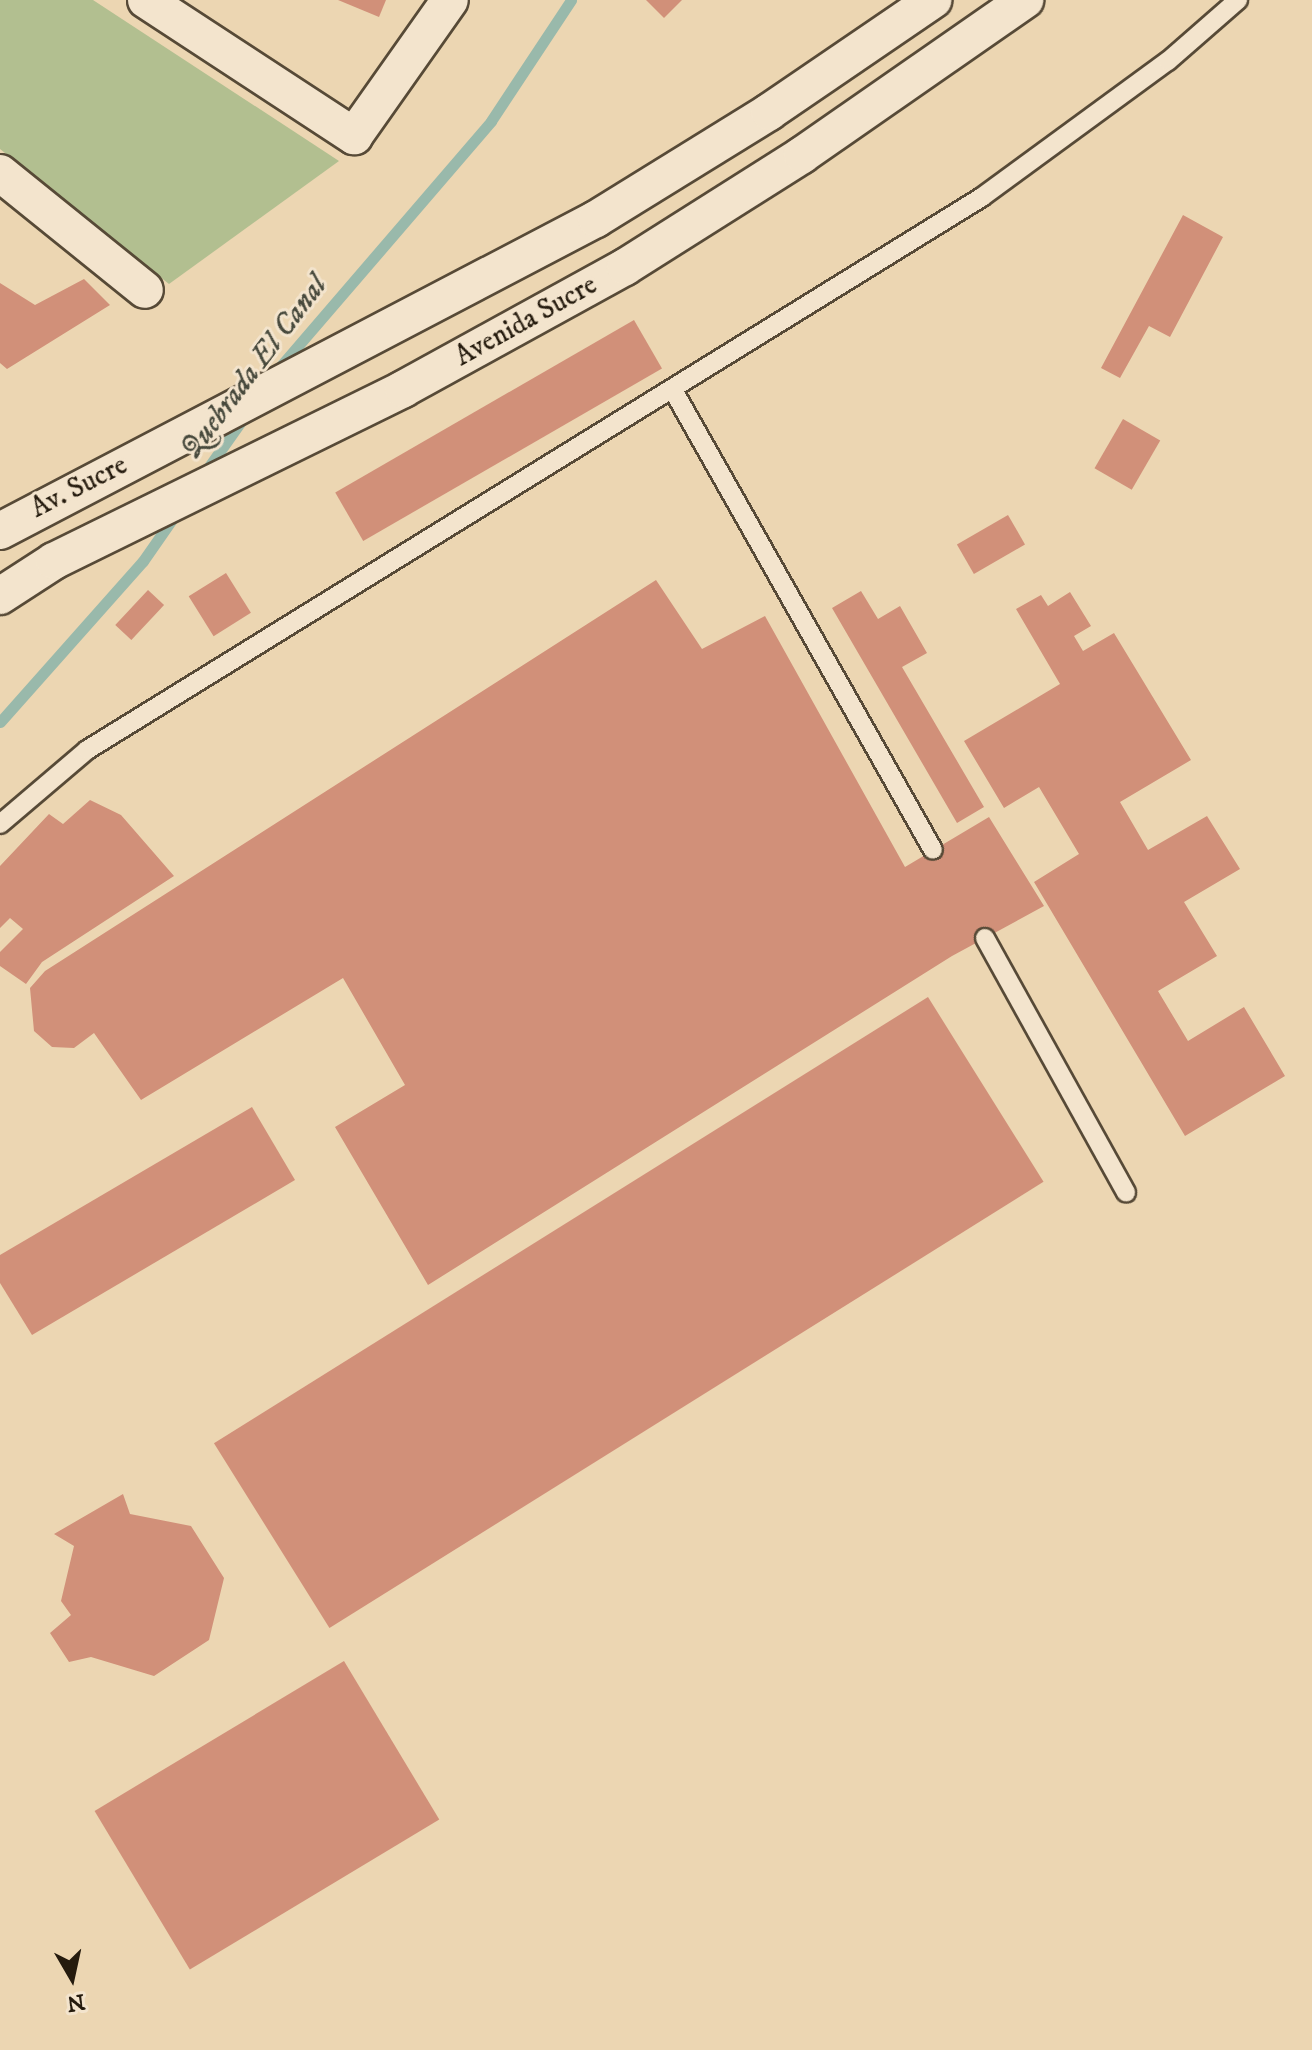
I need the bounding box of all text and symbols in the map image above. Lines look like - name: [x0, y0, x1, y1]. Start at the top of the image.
- street label: Avenida Sucre: [449, 268, 603, 374]
- water label: Quebrada El Canal: [174, 269, 336, 467]
- street label: Av. Sucre: [25, 448, 133, 526]
- north arrow: [32, 1938, 112, 2018]
- text: N: [65, 1987, 87, 2017]

